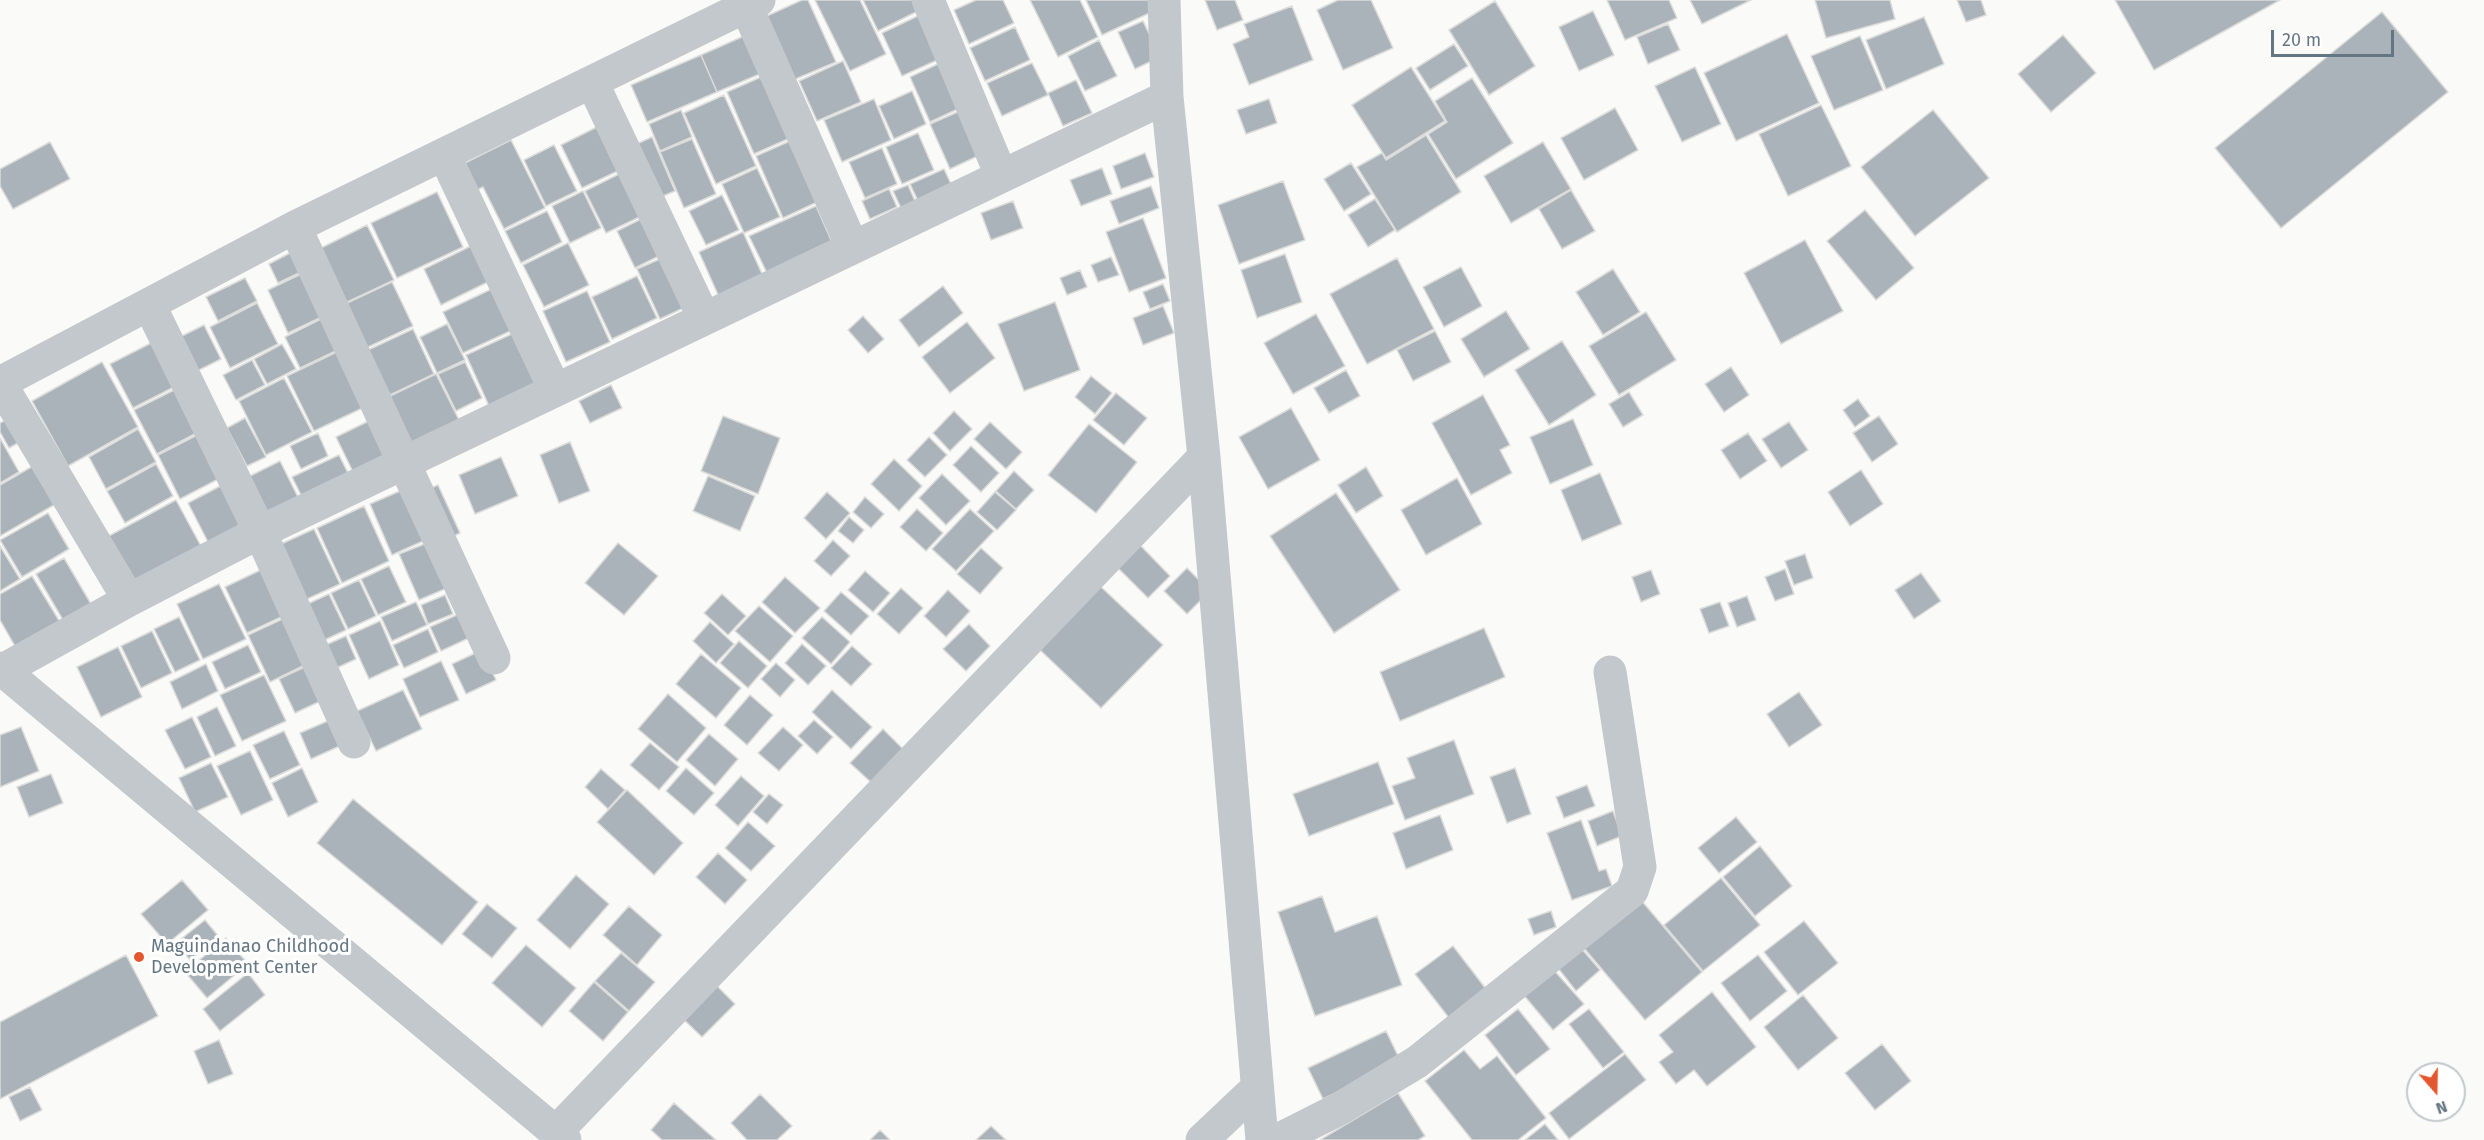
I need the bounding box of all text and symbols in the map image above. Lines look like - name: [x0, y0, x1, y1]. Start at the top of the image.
- scale bar: [2274, 18, 2397, 56]
- text: 20 m: [2282, 29, 2321, 51]
- place label: Maguindanao Childhood Development Center: [151, 936, 350, 978]
- marker: Maguindanao Childhood Development Center: [132, 950, 146, 964]
- north arrow: [2406, 1062, 2466, 1122]
- text: N: [2433, 1097, 2450, 1118]

